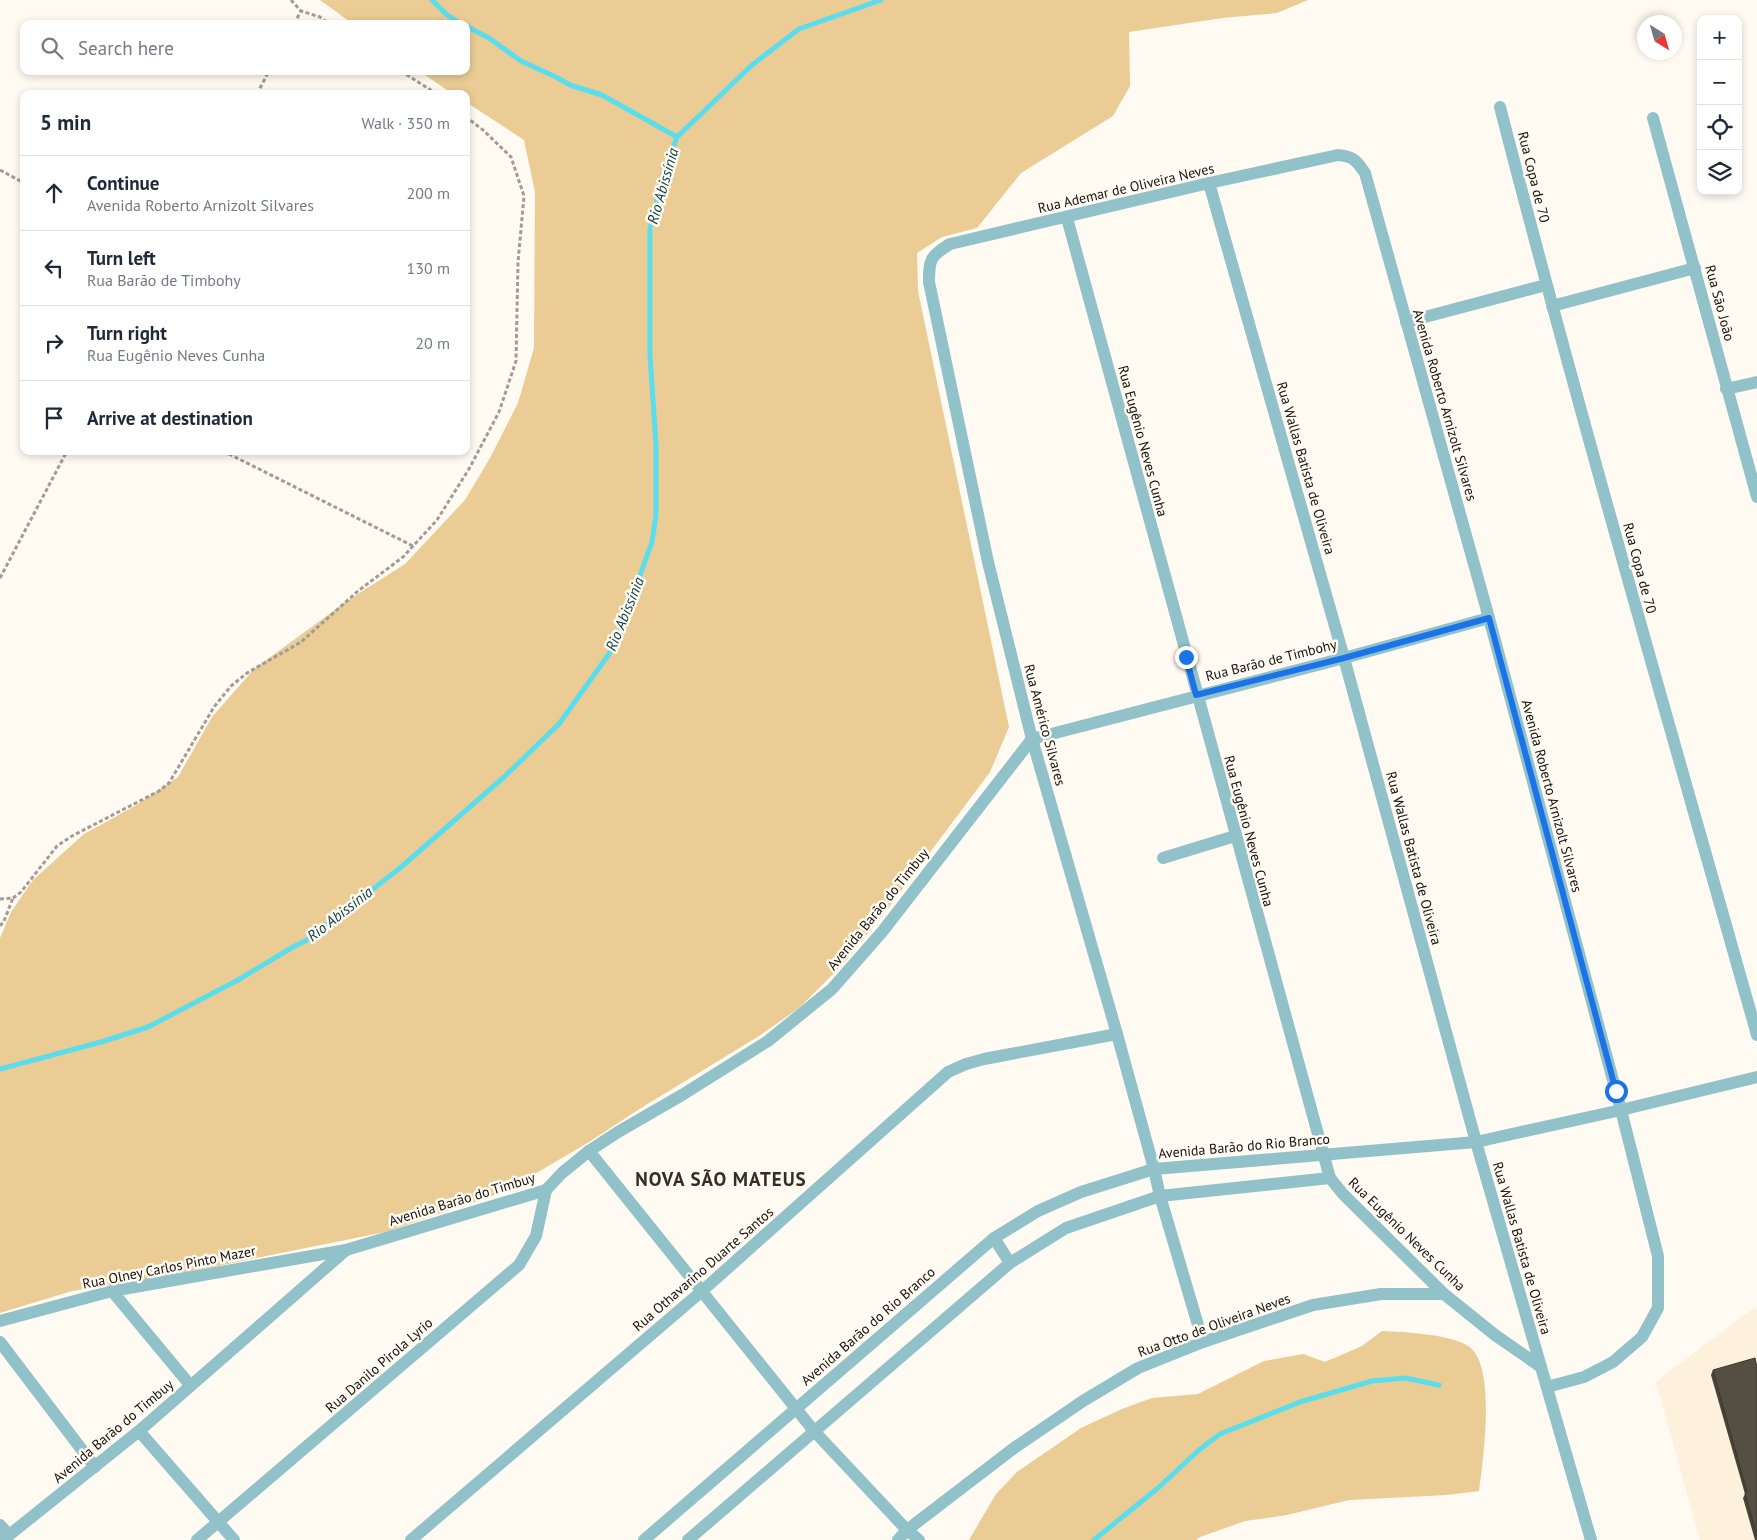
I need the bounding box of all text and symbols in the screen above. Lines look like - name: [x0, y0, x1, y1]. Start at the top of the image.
- north arrow: [1637, 15, 1682, 60]
- map controls: [1697, 15, 1742, 195]
- button: +: [1697, 15, 1742, 60]
- search box: [20, 20, 470, 75]
- icon: search: [38, 34, 66, 62]
- text: Search here: [78, 36, 174, 60]
- button: −: [1697, 60, 1742, 105]
- button: locate: [1697, 105, 1742, 150]
- text: 5 min: [40, 109, 91, 136]
- text: Walk · 350 m: [361, 113, 450, 133]
- street label: Rua Copa de 70: [1514, 130, 1554, 225]
- water label: Rio Abissínia: [643, 145, 683, 226]
- button: layers: [1697, 150, 1742, 195]
- street label: Rua Ademar de Oliveira Neves: [1036, 159, 1216, 217]
- text: Continue: [87, 171, 159, 195]
- icon: ahead: [40, 179, 68, 207]
- text: 200 m: [407, 183, 450, 203]
- text: Avenida Roberto Arnizolt Silvares: [87, 195, 314, 215]
- text: Turn left: [87, 246, 156, 270]
- icon: left: [40, 254, 68, 282]
- text: 130 m: [407, 258, 450, 278]
- street label: Rua São João: [1701, 263, 1739, 343]
- text: Rua Barão de Timbohy: [87, 270, 241, 290]
- street label: Avenida Roberto Arnizolt Silvares: [1409, 307, 1481, 503]
- text: Turn right: [87, 321, 167, 345]
- icon: right: [40, 329, 68, 357]
- text: 20 m: [415, 333, 450, 353]
- text: Rua Eugênio Neves Cunha: [87, 345, 265, 365]
- street label: Rua Eugênio Neves Cunha: [1114, 363, 1172, 519]
- street label: Rua Wallas Batista de Oliveira: [1273, 380, 1339, 556]
- icon: arrive: [40, 404, 68, 432]
- text: Arrive at destination: [87, 406, 253, 430]
- street label: Rua Copa de 70: [1619, 521, 1661, 616]
- water label: Rio Abissínia: [601, 573, 648, 654]
- street label: Rua Barão de Timbohy: [1204, 635, 1339, 685]
- route end: [1175, 646, 1198, 669]
- street label: Rua Américo Silvares: [1020, 662, 1070, 788]
- street label: Avenida Roberto Arnizolt Silvares: [1518, 698, 1586, 894]
- street label: Rua Eugênio Neves Cunha: [1220, 753, 1278, 909]
- street label: Rua Wallas Batista de Oliveira: [1382, 769, 1446, 947]
- street label: Avenida Barão do Timbuy: [823, 844, 933, 974]
- water label: Rio Abissínia: [303, 882, 377, 945]
- route start: [1605, 1080, 1628, 1103]
- street label: Avenida Barão do Rio Branco: [1157, 1130, 1331, 1162]
- street label: Rua Wallas Batista de Oliveira: [1489, 1160, 1555, 1336]
- district label: NOVA SÃO MATEUS: [635, 1167, 807, 1191]
- street label: Avenida Barão do Timbuy: [387, 1168, 538, 1230]
- street label: Rua Eugênio Neves Cunha: [1345, 1173, 1469, 1295]
- street label: Rua Othavarino Duarte Santos: [629, 1203, 777, 1335]
- street label: Rua Olney Carlos Pinto Mazer: [81, 1241, 257, 1293]
- street label: Avenida Barão do Rio Branco: [797, 1263, 939, 1389]
- street label: Rua Otto de Oliveira Neves: [1135, 1289, 1293, 1361]
- street label: Rua Danilo Pirola Lyrio: [322, 1314, 436, 1416]
- street label: Avenida Barão do Timbuy: [49, 1375, 177, 1487]

